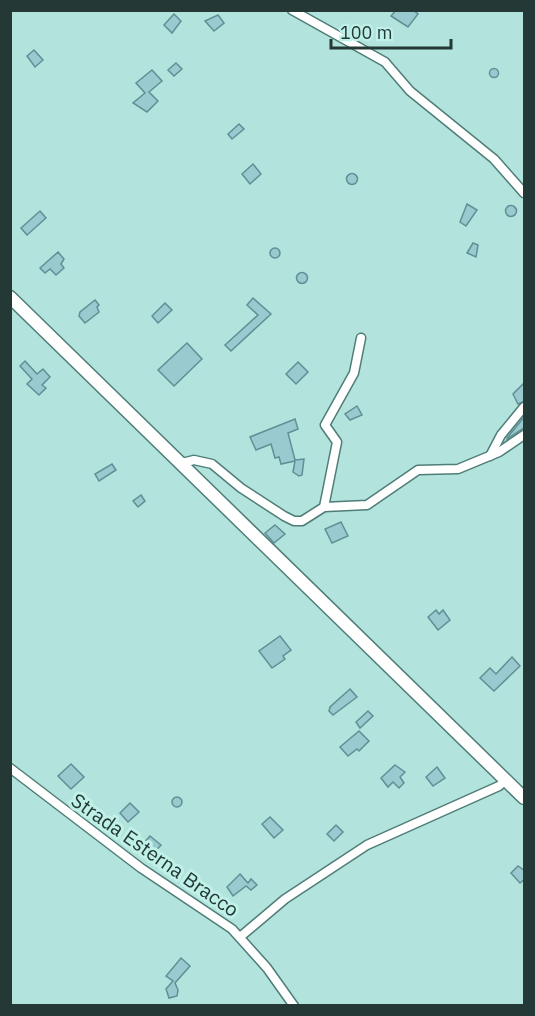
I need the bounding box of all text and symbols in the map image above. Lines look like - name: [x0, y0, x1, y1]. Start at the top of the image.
- scale bar: [331, 12, 451, 50]
- text: 100 m: [340, 21, 392, 44]
- street label: Strada Esterna Bracco: [66, 786, 245, 923]

